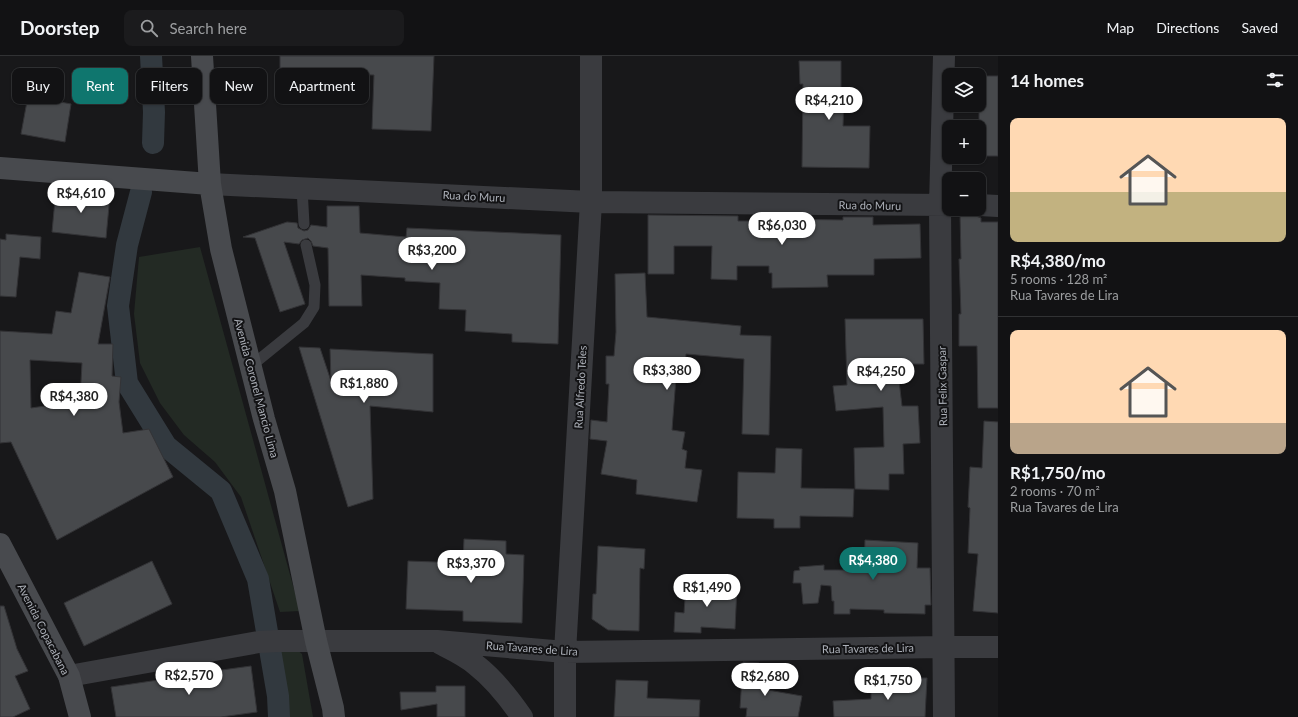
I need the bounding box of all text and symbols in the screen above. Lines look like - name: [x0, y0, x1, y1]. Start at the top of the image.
- search box: [124, 10, 404, 46]
- text: Doorstep: [20, 16, 100, 39]
- icon: search: [138, 17, 160, 39]
- text: Search here: [170, 19, 247, 37]
- text: Map: [1107, 19, 1134, 36]
- text: Directions: [1156, 19, 1219, 36]
- text: Saved: [1241, 19, 1278, 36]
- chip: Buy: [12, 68, 64, 104]
- chip: Rent: [72, 68, 128, 104]
- chip: Filters: [136, 68, 202, 104]
- chip: New: [210, 68, 267, 104]
- chip: Apartment: [275, 68, 369, 104]
- map controls: [942, 68, 986, 216]
- button: layers: [942, 68, 986, 112]
- icon: filters: [1264, 69, 1286, 91]
- text: 14 homes: [1010, 70, 1084, 91]
- pin: R$4,210: [792, 87, 866, 121]
- text: R$4,210: [804, 92, 854, 108]
- button: +: [942, 120, 986, 164]
- icon: home: [1112, 144, 1184, 216]
- button: −: [942, 172, 986, 216]
- pin: R$4,610: [44, 180, 118, 214]
- text: R$4,610: [56, 185, 106, 201]
- street label: Rua do Muru: [442, 188, 506, 204]
- street label: Rua do Muru: [839, 198, 901, 212]
- pin: R$6,030: [745, 212, 819, 246]
- text: R$6,030: [757, 217, 807, 233]
- pin: R$3,200: [395, 237, 469, 271]
- text: R$3,200: [407, 242, 457, 258]
- text: R$4,380/mo: [1010, 250, 1106, 271]
- text: 5 rooms · 128 m²: [1010, 271, 1107, 287]
- text: Rua Tavares de Lira: [1010, 287, 1119, 303]
- street label: Avenida Coronel Mancio Lima: [232, 317, 282, 459]
- street label: Rua Alfredo Teles: [571, 345, 589, 429]
- street label: Rua Felix Gaspar: [935, 346, 949, 426]
- icon: home: [1112, 356, 1184, 428]
- pin: R$3,380: [630, 357, 704, 391]
- pin: R$4,250: [844, 358, 918, 392]
- text: R$3,380: [642, 362, 692, 378]
- text: R$4,250: [856, 363, 906, 379]
- pin: R$1,880: [327, 370, 401, 404]
- text: R$1,880: [339, 375, 389, 391]
- pin: R$4,380: [37, 383, 111, 417]
- text: R$4,380: [49, 388, 99, 404]
- text: R$1,750/mo: [1010, 462, 1106, 483]
- text: 2 rooms · 70 m²: [1010, 483, 1100, 499]
- text: Rua Tavares de Lira: [1010, 499, 1119, 515]
- pin: R$4,380: [836, 547, 910, 581]
- pin: R$3,370: [434, 550, 508, 584]
- text: R$4,380: [848, 552, 898, 568]
- text: R$3,370: [446, 555, 496, 571]
- pin: R$1,490: [670, 574, 744, 608]
- text: R$1,490: [682, 579, 732, 595]
- street label: Avenida Copacabana: [15, 581, 73, 677]
- street label: Rua Tavares de Lira: [486, 638, 578, 658]
- street label: Rua Tavares de Lira: [822, 641, 914, 655]
- pin: R$2,570: [152, 662, 226, 696]
- pin: R$2,680: [728, 663, 802, 697]
- text: R$2,570: [164, 667, 214, 683]
- pin: R$1,750: [851, 667, 925, 701]
- text: R$2,680: [740, 668, 790, 684]
- text: R$1,750: [863, 672, 913, 688]

